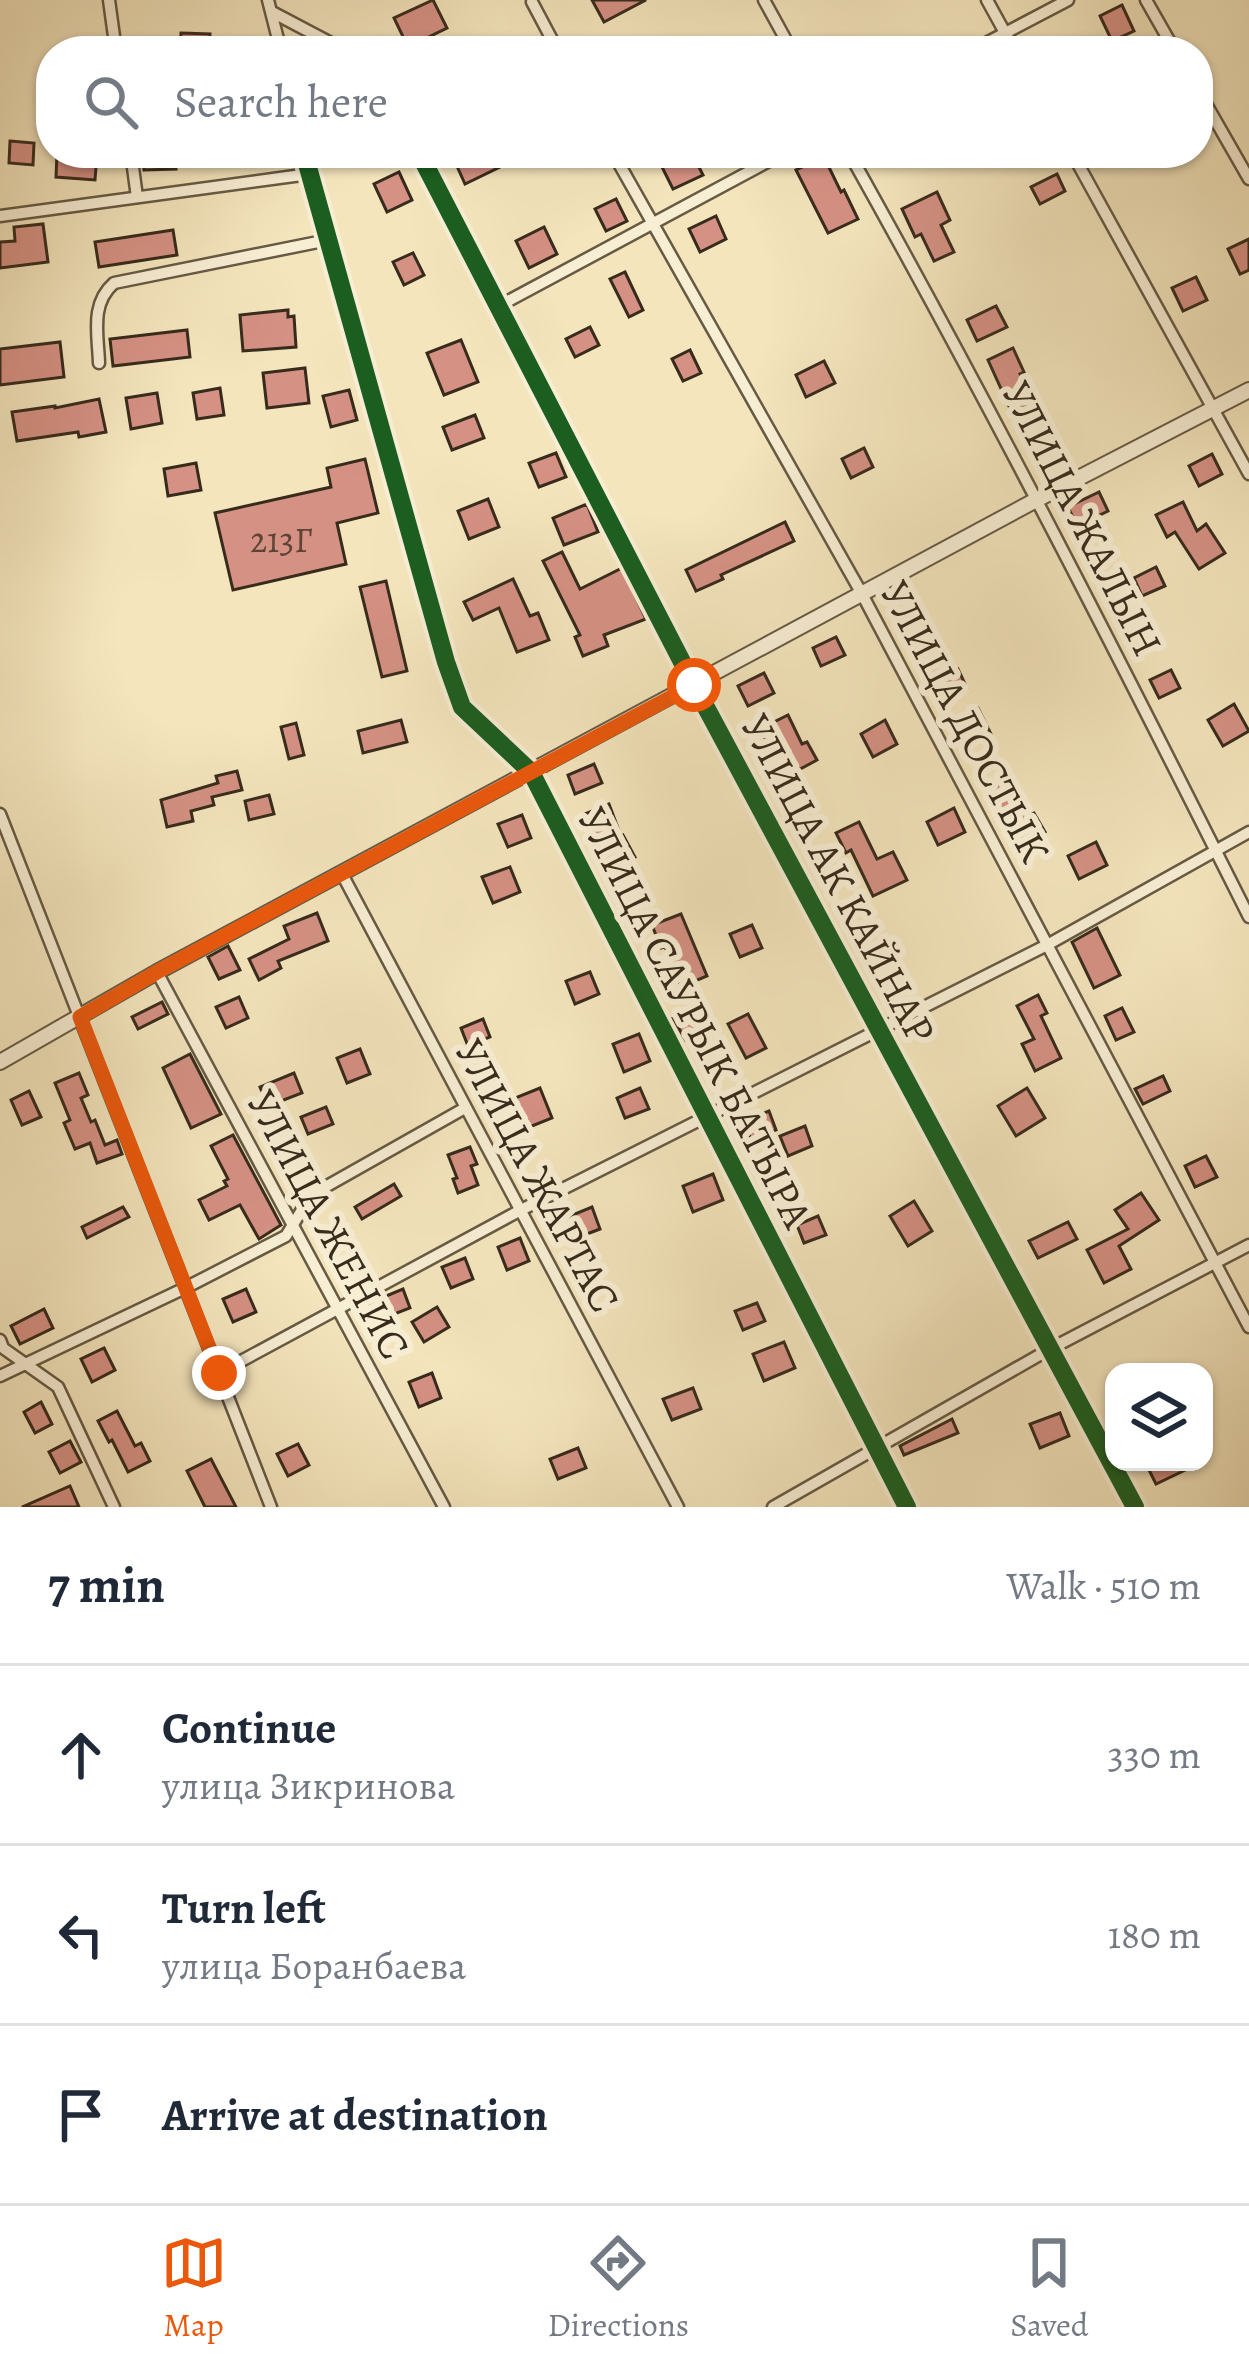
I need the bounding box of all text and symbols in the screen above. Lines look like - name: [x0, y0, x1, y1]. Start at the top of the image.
- search box: [36, 36, 1213, 168]
- icon: search: [78, 69, 144, 135]
- text: Search here: [174, 71, 388, 133]
- street label: УЛИЦА ЖАЛЫН: [989, 371, 1176, 666]
- house number: 213Г: [250, 515, 312, 564]
- street label: УЛИЦА ДОСТЫК: [867, 570, 1064, 872]
- route start: [667, 658, 721, 712]
- street label: УЛИЦА АК КАЙНАР: [728, 704, 949, 1053]
- street label: УЛИЦА САУРЫК БАТЫРА: [565, 797, 827, 1238]
- street label: УЛИЦА ЖАРТАС: [442, 1029, 634, 1322]
- street label: УЛИЦА ЖЕНИС: [234, 1080, 423, 1369]
- route end: [192, 1346, 246, 1400]
- map controls: [1105, 1363, 1213, 1471]
- button: layers: [1105, 1363, 1213, 1471]
- text: 7 min: [48, 1550, 165, 1620]
- text: Walk · 510 m: [1006, 1559, 1201, 1612]
- text: Continue: [162, 1697, 336, 1759]
- icon: ahead: [48, 1722, 114, 1788]
- text: 330 m: [1108, 1728, 1201, 1781]
- text: улица Зикринова: [162, 1759, 455, 1812]
- text: Turn left: [162, 1877, 326, 1939]
- icon: left: [48, 1902, 114, 1968]
- text: 180 m: [1108, 1908, 1201, 1961]
- text: улица Боранбаева: [162, 1939, 466, 1992]
- icon: arrive: [48, 2082, 114, 2148]
- text: Arrive at destination: [162, 2084, 548, 2146]
- tab: Map: [161, 2230, 227, 2347]
- tab: Directions: [548, 2230, 689, 2347]
- tab: Saved: [1010, 2230, 1088, 2347]

